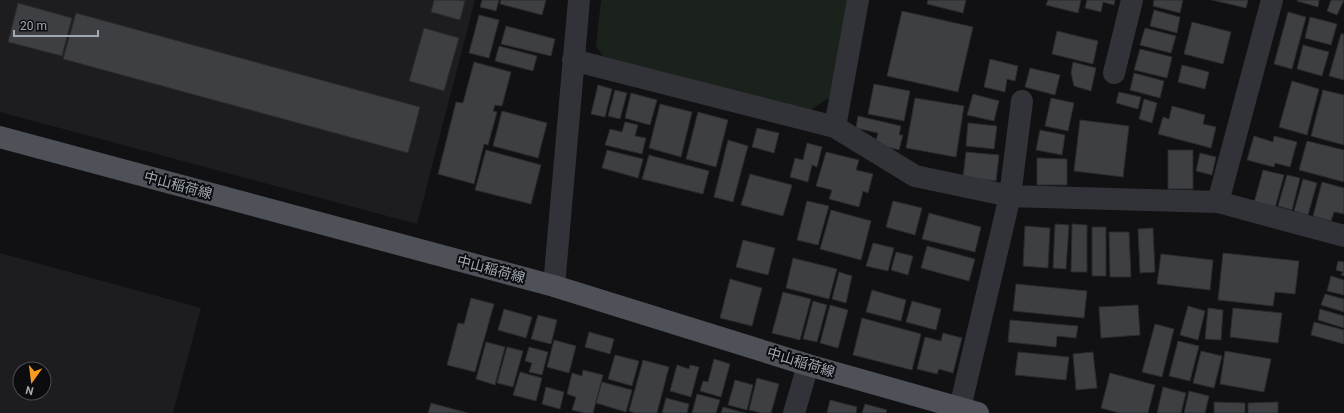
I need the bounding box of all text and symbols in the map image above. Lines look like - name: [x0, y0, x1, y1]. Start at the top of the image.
- scale bar: [14, 12, 98, 38]
- text: 20 m: [20, 19, 47, 33]
- street label: 中山稲荷線: [142, 168, 214, 202]
- street label: 中山稲荷線: [455, 252, 527, 286]
- street label: 中山稲荷線: [765, 344, 837, 380]
- north arrow: [12, 361, 52, 401]
- text: N: [24, 383, 35, 397]

